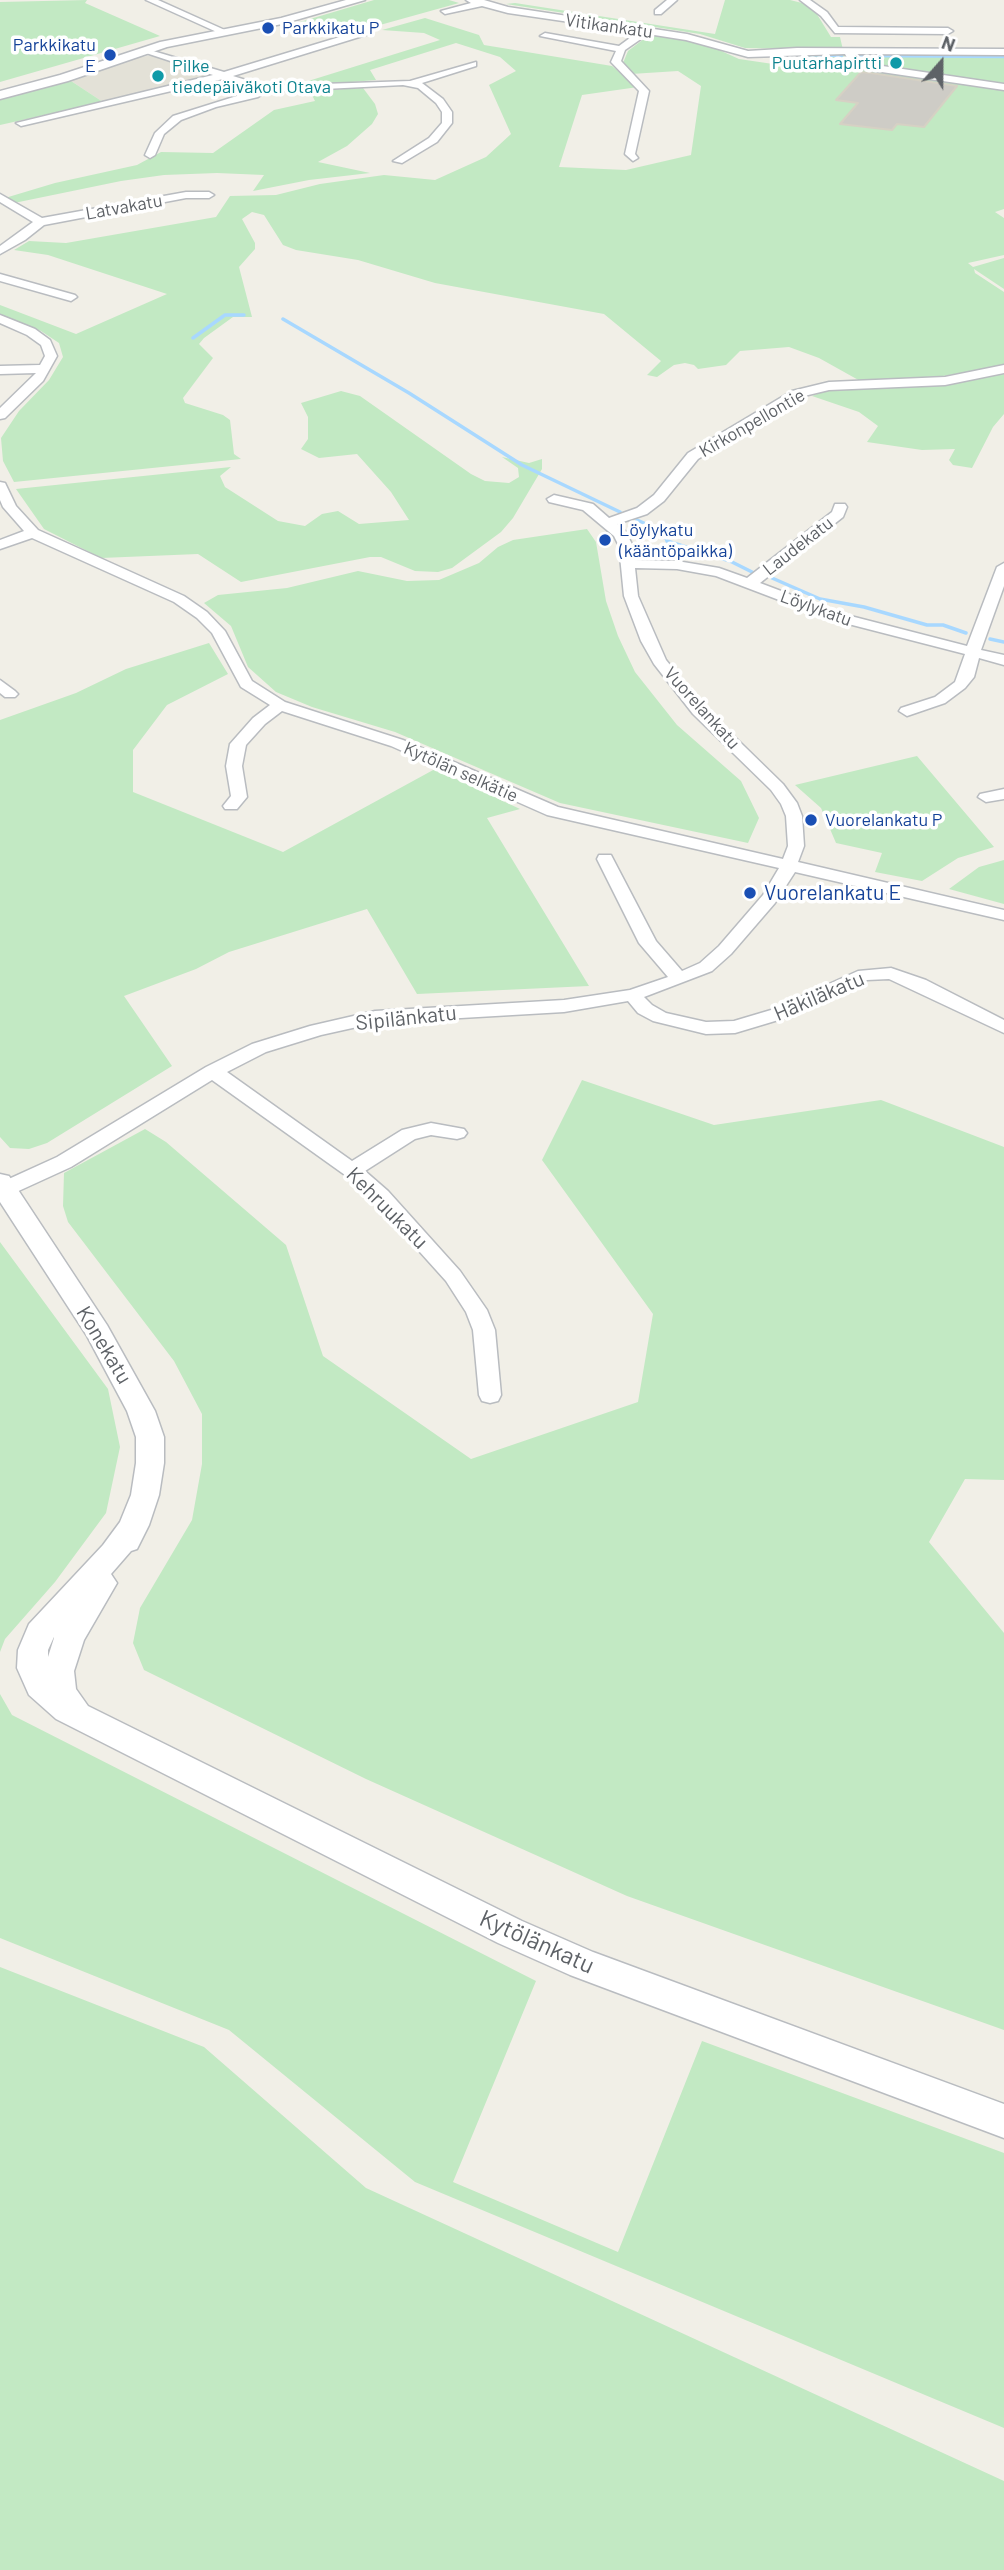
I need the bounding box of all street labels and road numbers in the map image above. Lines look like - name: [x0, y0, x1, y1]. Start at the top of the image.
- street label: Vitikankatu: [564, 9, 654, 43]
- street label: Latvakatu: [84, 190, 164, 224]
- street label: Kirkonpellontie: [695, 384, 809, 462]
- street label: Laudekatu: [759, 512, 837, 580]
- street label: Löylykatu: [777, 585, 855, 631]
- street label: Vuorelankatu: [659, 662, 745, 754]
- street label: Kytölän selkätie: [401, 737, 521, 807]
- street label: Häkiläkatu: [770, 966, 868, 1026]
- street label: Sipilänkatu: [354, 1000, 458, 1036]
- street label: Kehruukatu: [341, 1162, 433, 1254]
- street label: Konekatu: [71, 1302, 137, 1388]
- street label: Kytölänkatu: [475, 1904, 599, 1980]

